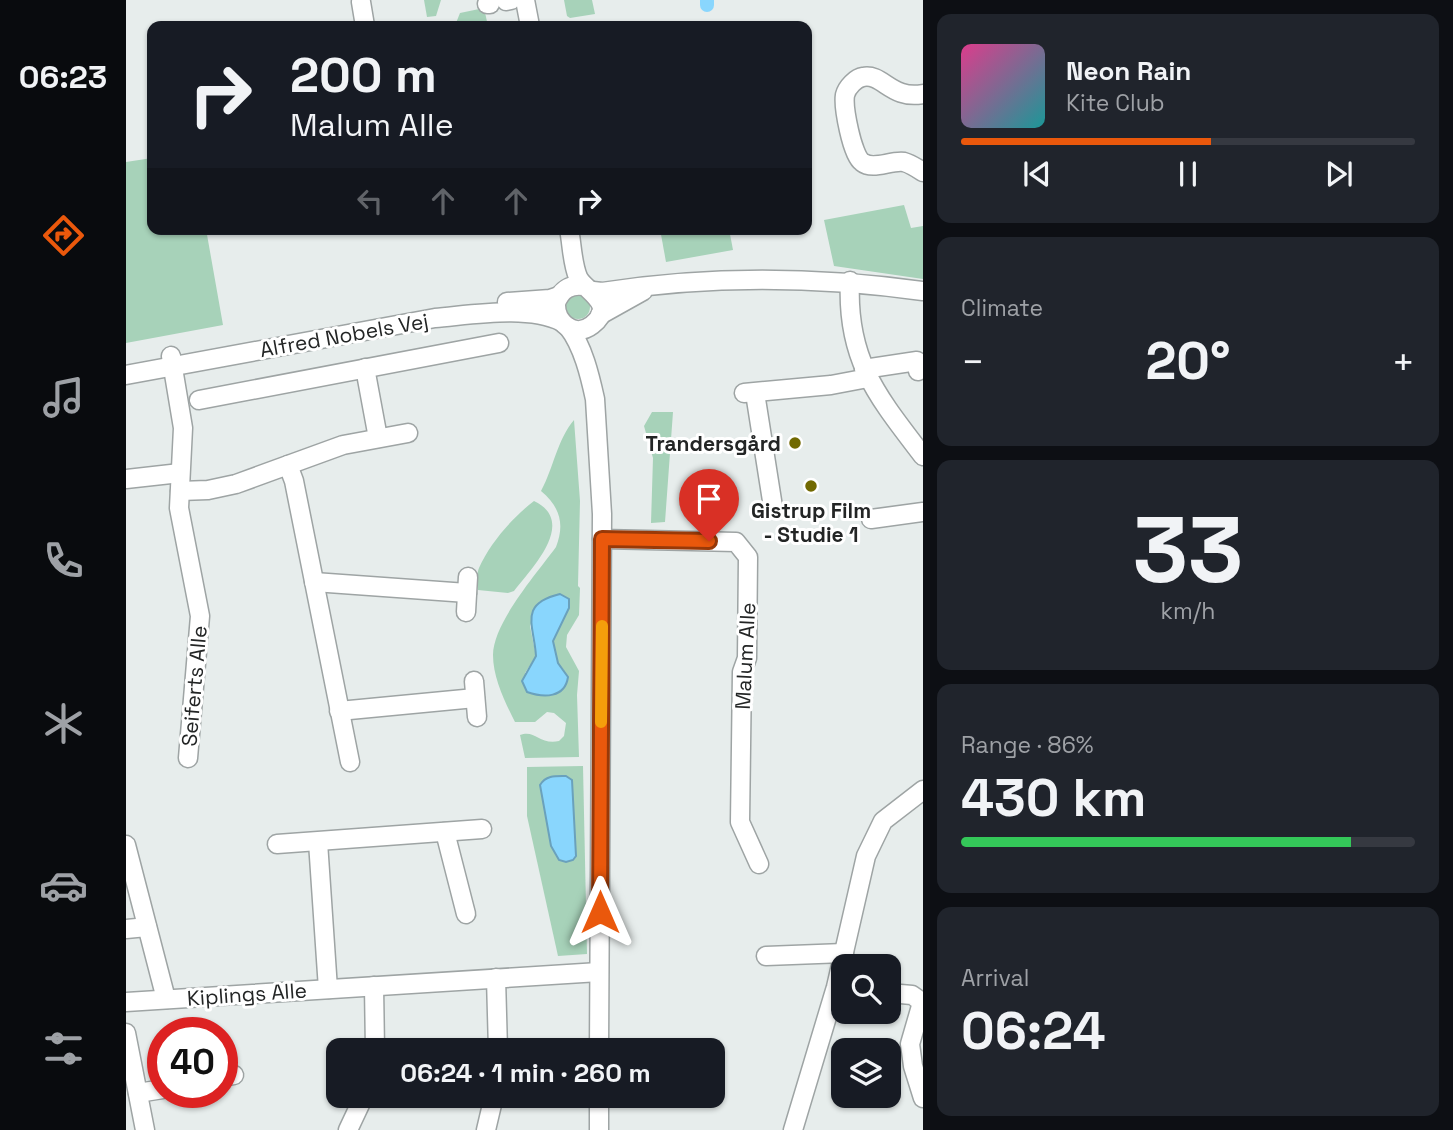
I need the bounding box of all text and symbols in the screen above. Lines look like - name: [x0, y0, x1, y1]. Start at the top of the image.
- text: 200 m: [290, 44, 437, 106]
- icon: right: [175, 49, 266, 140]
- text: Neon Rain: [1066, 54, 1191, 88]
- text: 06:23: [19, 57, 107, 97]
- text: Kite Club: [1066, 88, 1165, 118]
- text: Malum Alle: [290, 105, 454, 145]
- icon: previous: [1018, 155, 1056, 193]
- icon: pause: [1169, 155, 1207, 193]
- icon: next: [1320, 155, 1358, 193]
- icon: left: [351, 182, 389, 220]
- icon: ahead: [424, 182, 462, 220]
- icon: ahead: [497, 182, 535, 220]
- icon: right: [570, 182, 608, 220]
- icon: directions: [39, 211, 88, 260]
- text: Climate: [961, 293, 1043, 323]
- street label: Alfred Nobels Vej: [258, 307, 430, 363]
- text: 20°: [1145, 328, 1231, 394]
- text: −: [961, 338, 985, 386]
- text: +: [1391, 338, 1415, 386]
- icon: music: [39, 373, 88, 422]
- place label: Trandersgård: [645, 430, 781, 457]
- marker: Trandersgård: [787, 435, 803, 451]
- pin: [679, 469, 739, 541]
- marker: Gistrup Film - Studie 1: [803, 478, 819, 494]
- icon: arrive: [690, 480, 728, 518]
- text: 33: [1133, 492, 1243, 609]
- place label: Gistrup Film - Studie 1: [751, 497, 871, 548]
- icon: phone: [39, 536, 88, 585]
- text: km/h: [1161, 596, 1215, 626]
- street label: Malum Alle: [729, 602, 761, 710]
- street label: Seiferts Alle: [175, 624, 213, 748]
- icon: climate: [39, 699, 88, 748]
- text: Range · 86%: [961, 730, 1094, 760]
- text: 430 km: [961, 765, 1146, 831]
- icon: car: [39, 861, 88, 910]
- position arrow: [563, 875, 637, 949]
- map controls: [831, 954, 901, 1108]
- button: search: [831, 954, 901, 1024]
- text: Arrival: [961, 963, 1029, 993]
- street label: Kiplings Alle: [186, 976, 308, 1012]
- text: 06:24: [961, 998, 1105, 1064]
- speed limit sign: 40: [147, 1017, 238, 1108]
- icon: filters: [39, 1024, 88, 1073]
- button: layers: [831, 1038, 901, 1108]
- text: 06:24 · 1 min · 260 m: [400, 1056, 651, 1090]

